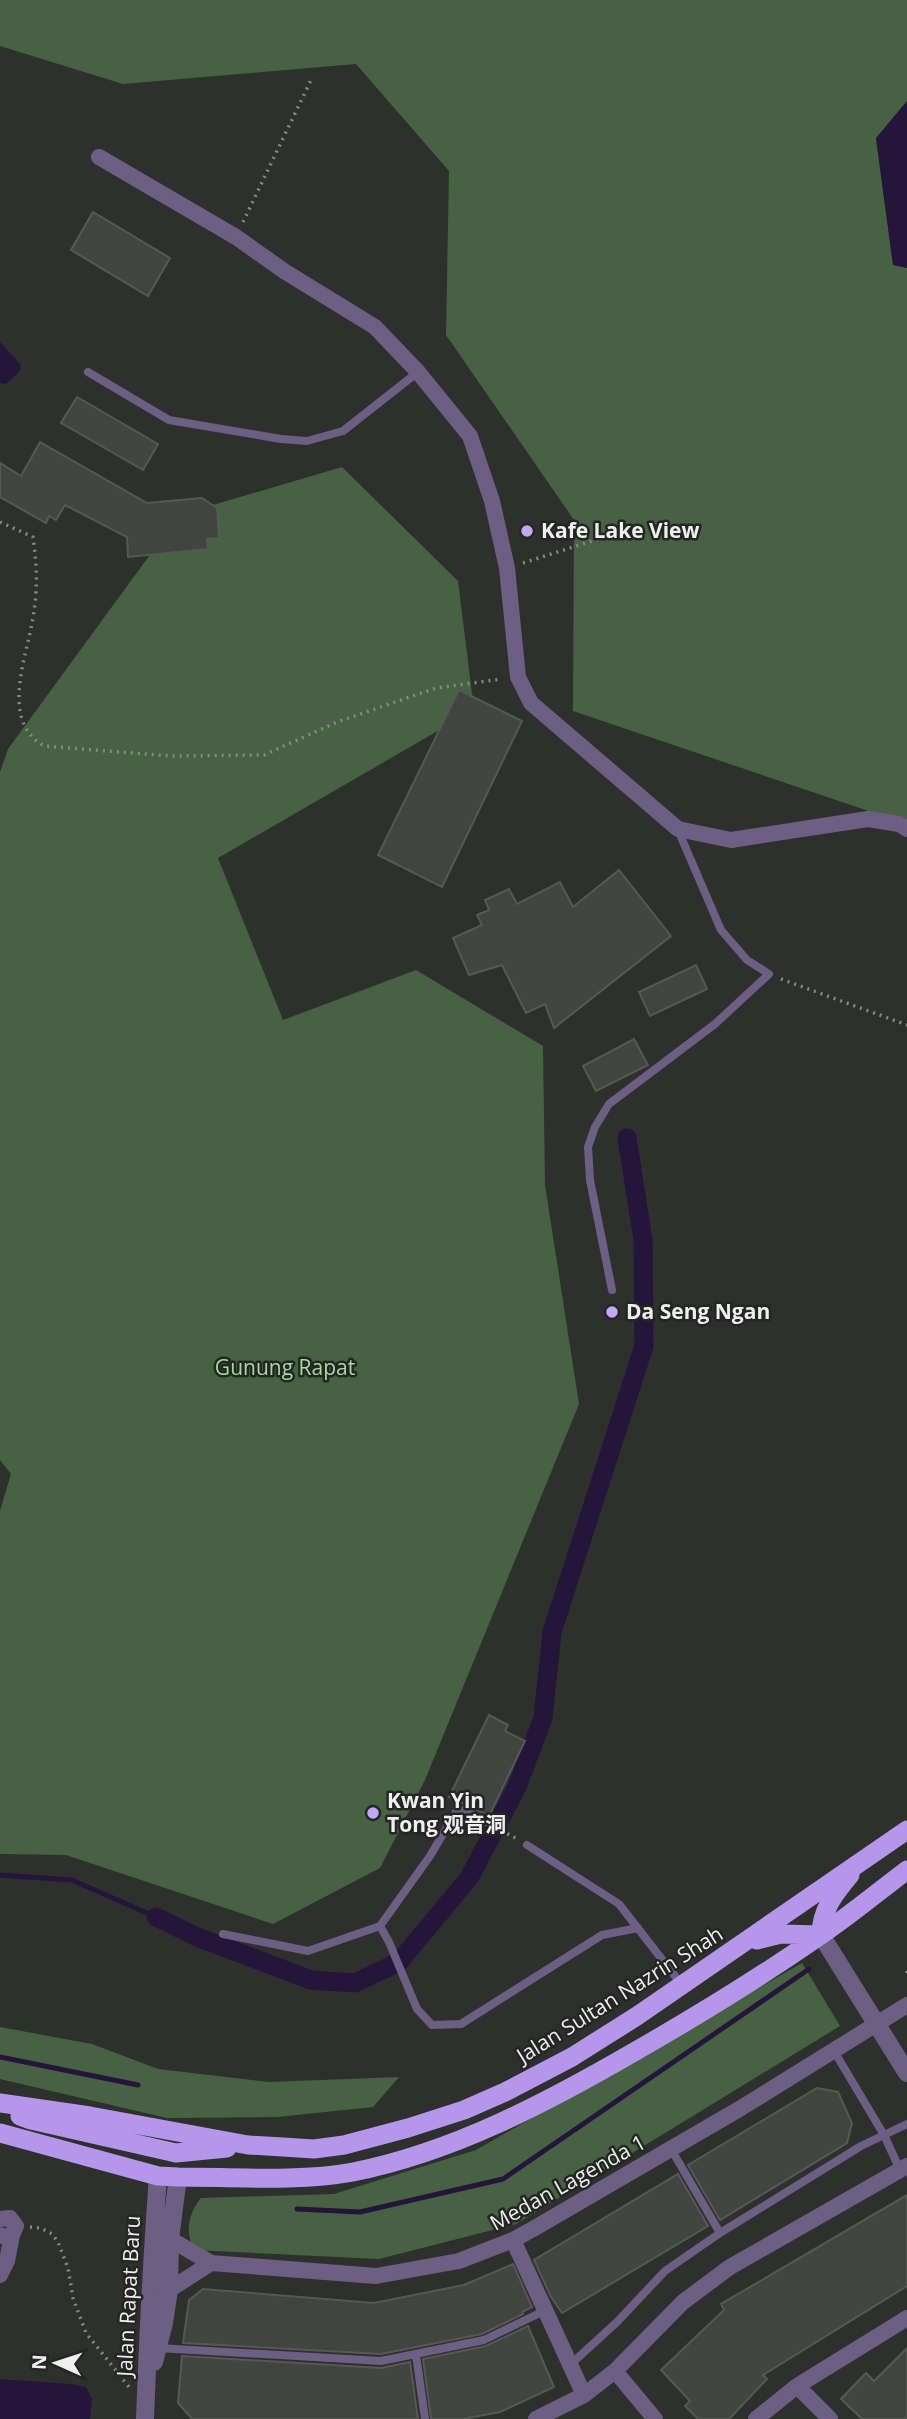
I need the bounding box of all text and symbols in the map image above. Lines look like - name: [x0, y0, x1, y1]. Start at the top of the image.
- place label: Kafe Lake View: [541, 516, 700, 544]
- marker: Kafe Lake View: [519, 523, 535, 539]
- place label: Da Seng Ngan: [626, 1297, 770, 1325]
- marker: Da Seng Ngan: [604, 1304, 620, 1320]
- park label: Gunung Rapat: [215, 1353, 355, 1381]
- place label: Kwan Yin Tong 观音洞: [387, 1786, 506, 1838]
- marker: Kwan Yin Tong 观音洞: [365, 1805, 381, 1821]
- street label: Jalan Sultan Nazrin Shah: [509, 1919, 728, 2070]
- street label: Medan Lagenda 1: [485, 2128, 650, 2237]
- street label: Jalan Rapat Baru: [110, 2215, 146, 2379]
- north arrow: [21, 2328, 91, 2398]
- text: N: [26, 2354, 52, 2371]

